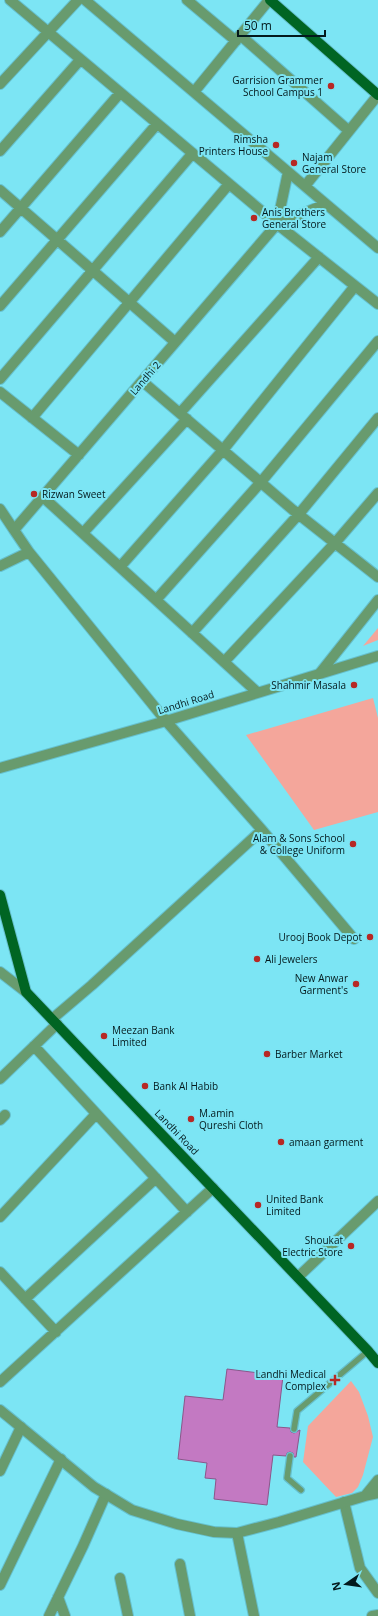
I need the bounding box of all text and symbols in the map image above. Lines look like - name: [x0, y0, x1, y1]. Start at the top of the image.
- scale bar: [238, 12, 325, 38]
- text: 50 m: [244, 17, 272, 34]
- place label: Garrision Grammer School Campus 1: [232, 73, 323, 99]
- marker: Garrision Grammer School Campus 1: [326, 81, 336, 91]
- place label: Rimsha Printers House: [199, 132, 268, 158]
- marker: Rimsha Printers House: [271, 140, 281, 150]
- place label: Najam General Store: [302, 150, 367, 176]
- marker: Najam General Store: [289, 158, 299, 168]
- place label: Anis Brothers General Store: [262, 205, 327, 231]
- marker: Anis Brothers General Store: [249, 213, 259, 223]
- street label: Landhi 2: [127, 358, 164, 398]
- place label: Rizwan Sweet: [42, 487, 106, 501]
- marker: Rizwan Sweet: [29, 489, 39, 499]
- place label: Shahmir Masala: [271, 678, 346, 692]
- marker: Shahmir Masala: [349, 680, 359, 690]
- street label: Landhi Road: [156, 687, 216, 717]
- place label: Alam & Sons School & College Uniform: [253, 831, 345, 857]
- marker: Alam & Sons School & College Uniform: [348, 839, 358, 849]
- place label: Urooj Book Depot: [279, 930, 362, 944]
- marker: Urooj Book Depot: [365, 932, 375, 942]
- place label: Ali Jewelers: [265, 952, 318, 966]
- marker: Ali Jewelers: [252, 954, 262, 964]
- place label: New Anwar Garment's: [295, 971, 348, 997]
- marker: New Anwar Garment's: [351, 979, 361, 989]
- place label: Meezan Bank Limited: [112, 1023, 175, 1049]
- marker: Meezan Bank Limited: [99, 1031, 109, 1041]
- place label: Barber Market: [275, 1047, 343, 1061]
- marker: Barber Market: [262, 1049, 272, 1059]
- place label: Bank Al Habib: [153, 1079, 218, 1093]
- marker: Bank Al Habib: [140, 1081, 150, 1091]
- street label: Landhi Road: [152, 1106, 202, 1158]
- place label: M.amin Qureshi Cloth: [199, 1106, 263, 1132]
- marker: M.amin Qureshi Cloth: [186, 1114, 196, 1124]
- place label: amaan garment: [289, 1135, 364, 1149]
- marker: amaan garment: [276, 1137, 286, 1147]
- place label: United Bank Limited: [266, 1192, 324, 1218]
- marker: United Bank Limited: [253, 1200, 263, 1210]
- place label: Shoukat Electric Store: [282, 1233, 343, 1259]
- marker: Shoukat Electric Store: [346, 1241, 356, 1251]
- place label: Landhi Medical Complex: [256, 1367, 327, 1393]
- marker: Landhi Medical Complex: [329, 1374, 341, 1386]
- north arrow: [326, 1564, 366, 1604]
- text: N: [327, 1580, 344, 1592]

